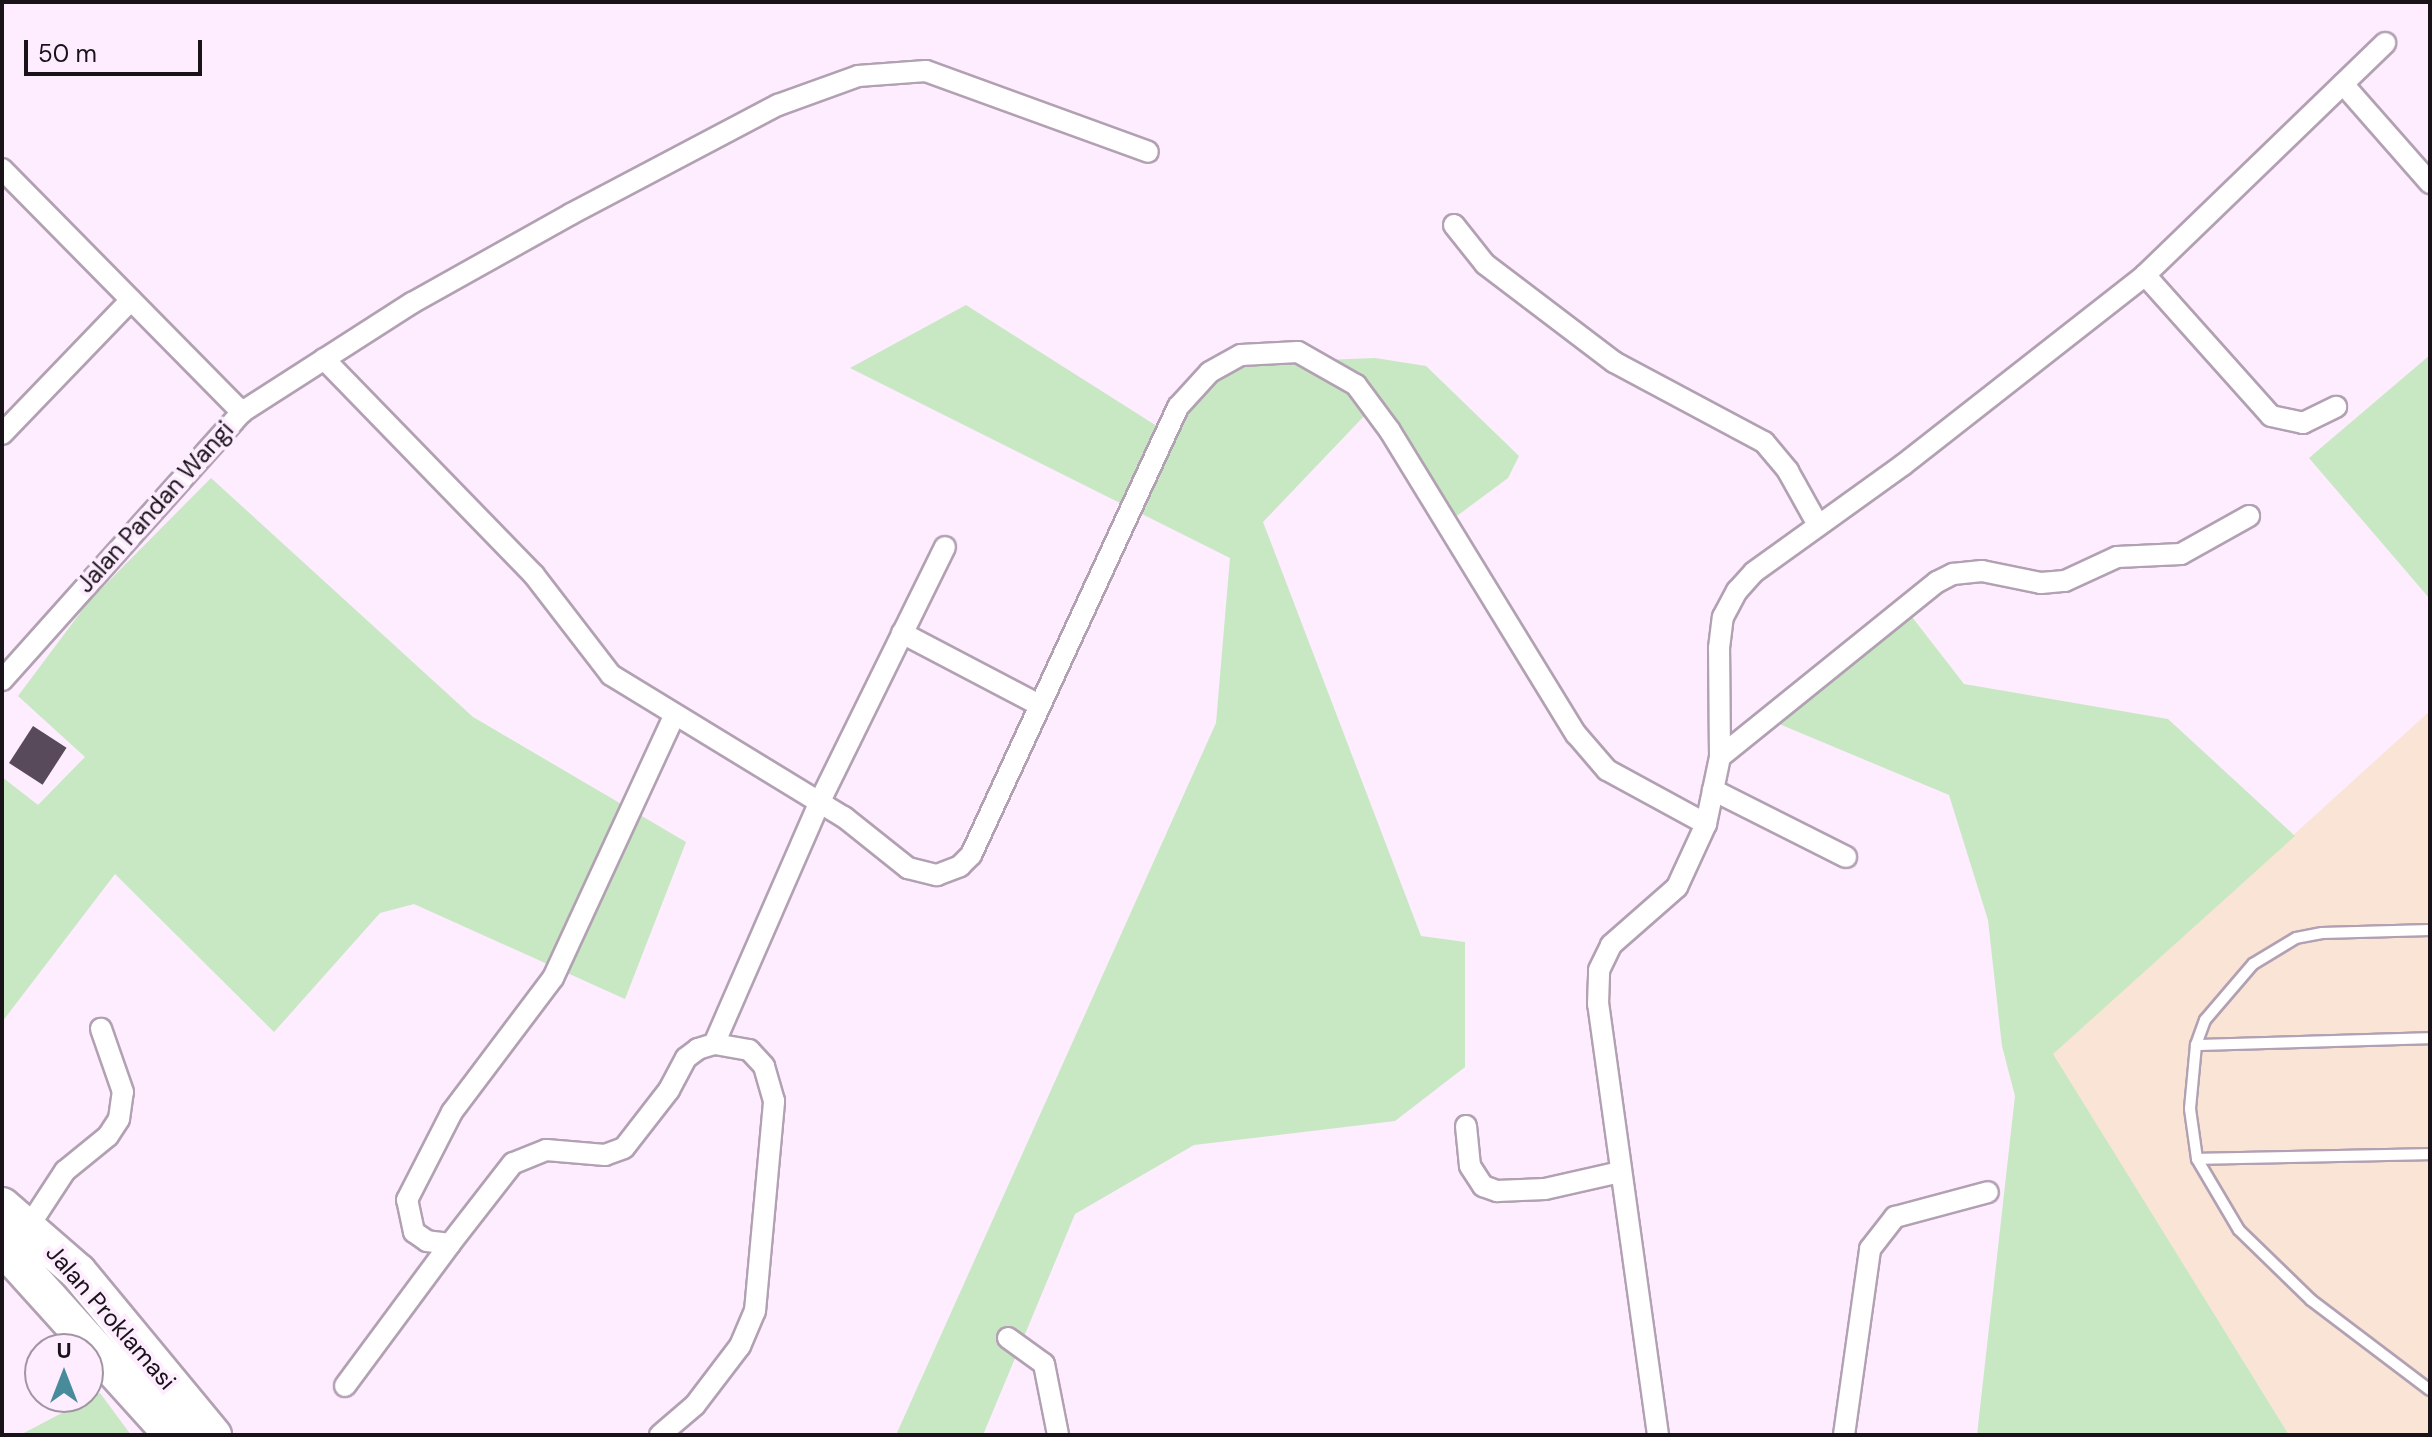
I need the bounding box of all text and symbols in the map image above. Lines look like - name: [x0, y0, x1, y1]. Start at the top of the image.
- scale bar: [28, 24, 206, 74]
- text: 50 m: [38, 38, 97, 69]
- street label: Jalan Pandan Wangi: [71, 416, 239, 598]
- street label: Jalan Proklamasi: [40, 1239, 182, 1395]
- north arrow: [24, 1333, 104, 1413]
- text: U: [56, 1336, 72, 1365]

